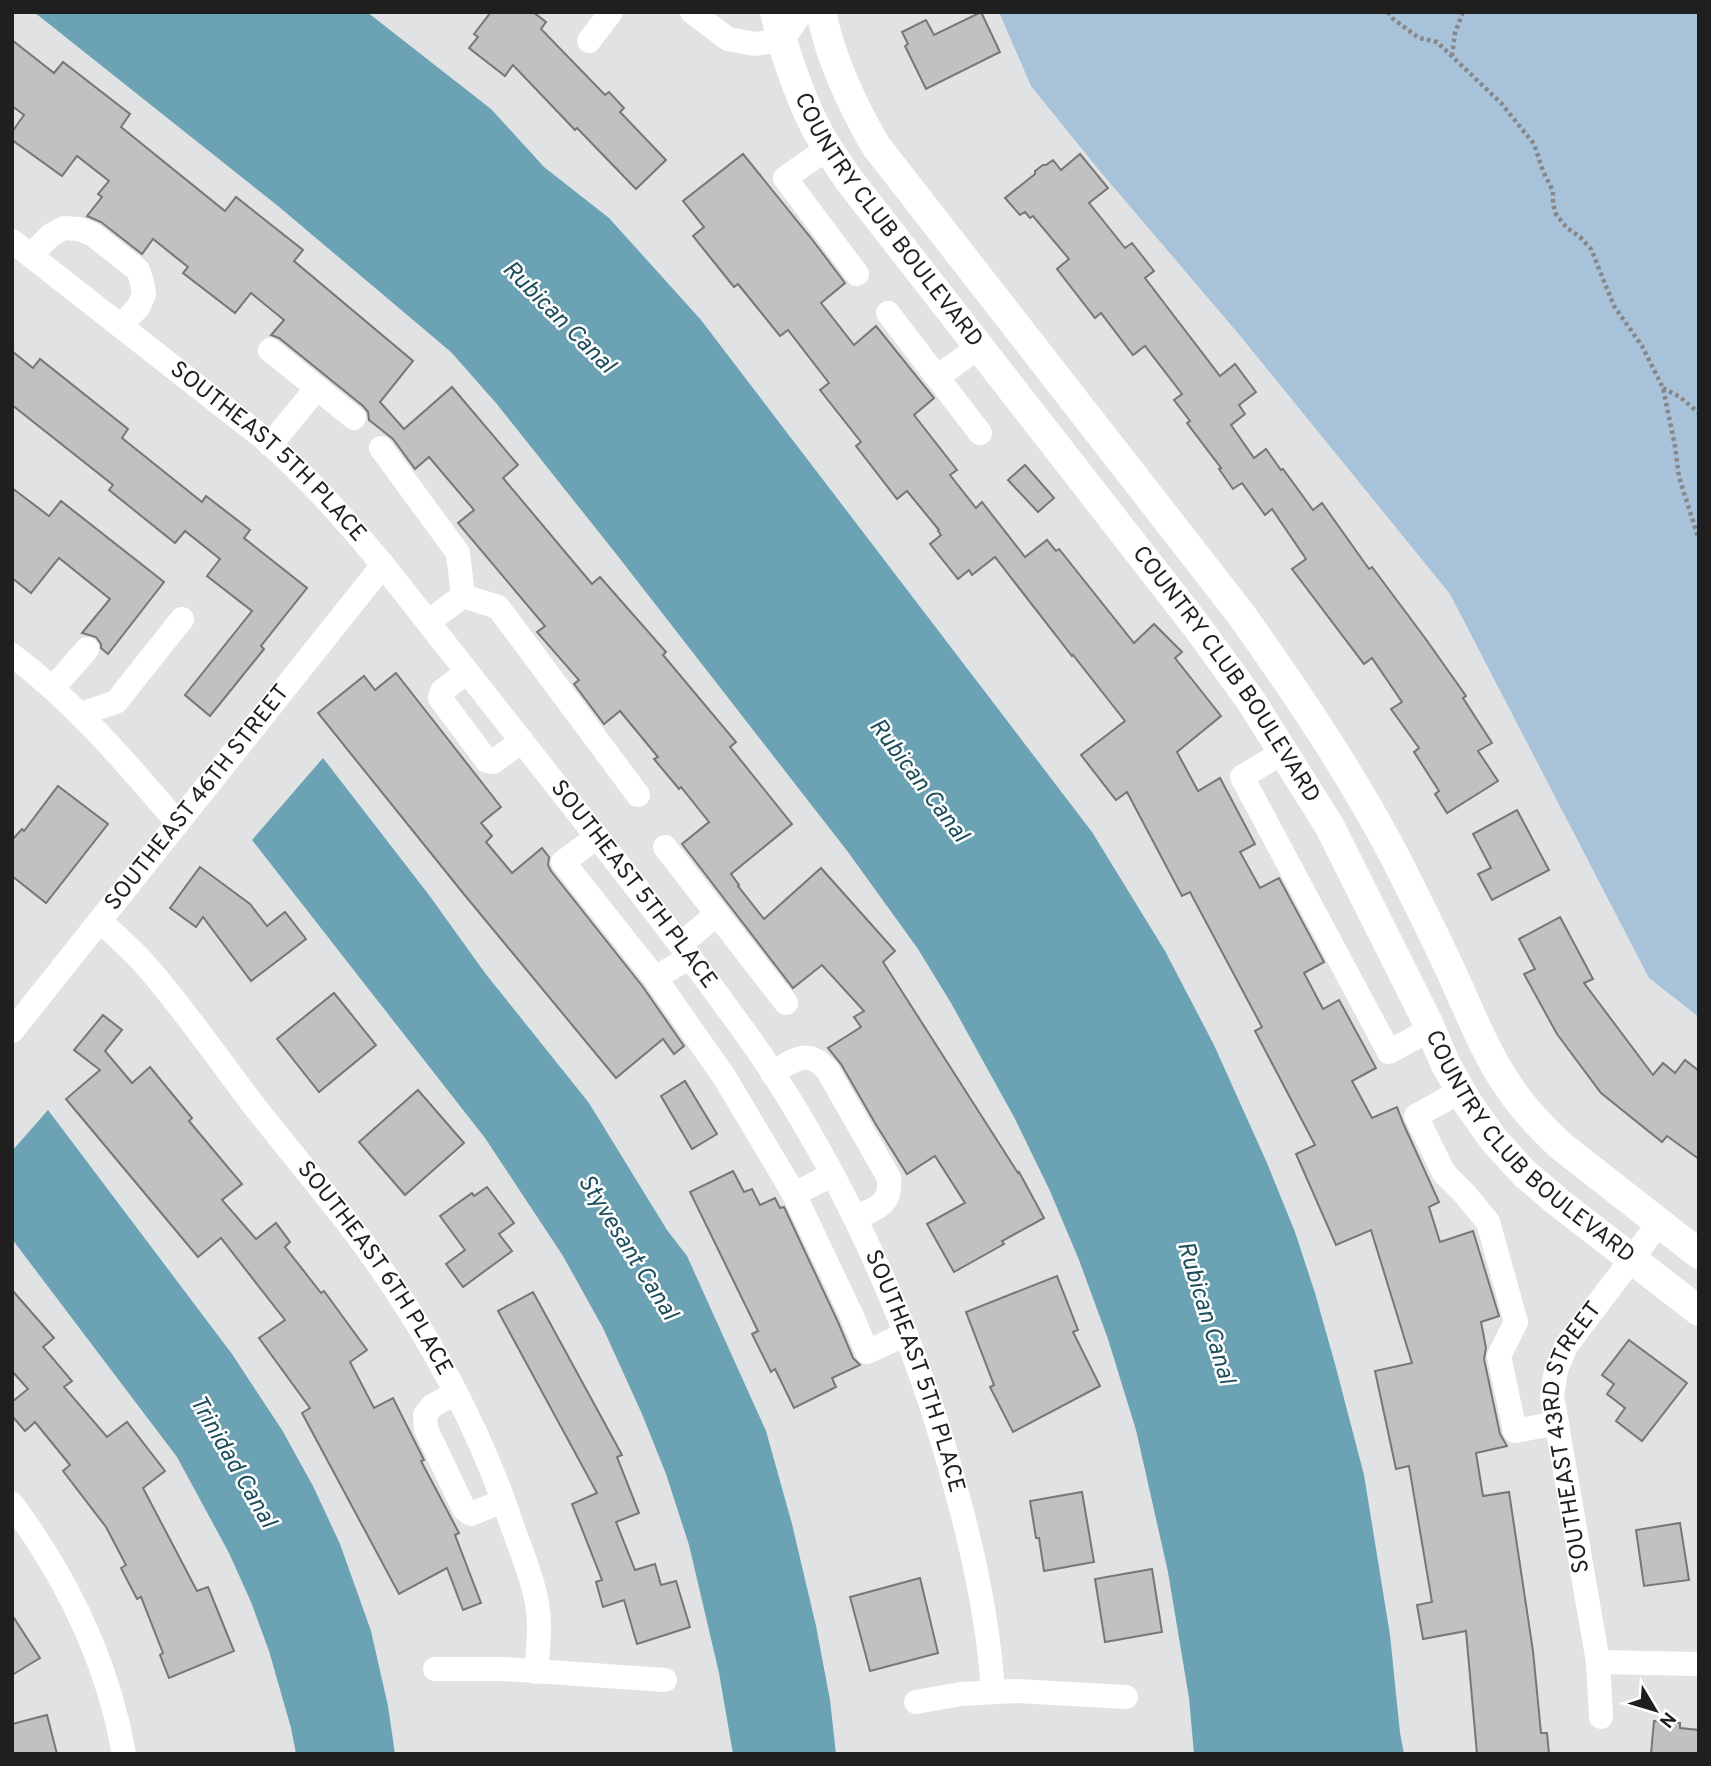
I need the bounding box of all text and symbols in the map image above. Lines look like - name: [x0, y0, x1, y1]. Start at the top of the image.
- street label: COUNTRY CLUB BOULEVARD: [787, 89, 989, 354]
- water label: Rubican Canal: [495, 255, 622, 382]
- street label: SOUTHEAST 5TH PLACE: [164, 355, 372, 548]
- street label: COUNTRY CLUB BOULEVARD: [1125, 540, 1326, 808]
- street label: SOUTHEAST 46TH STREET: [99, 679, 296, 917]
- water label: Rubican Canal: [862, 713, 976, 851]
- street label: SOUTHEAST 5TH PLACE: [544, 775, 723, 995]
- street label: COUNTRY CLUB BOULEVARD: [1418, 1026, 1640, 1270]
- street label: SOUTHEAST 6TH PLACE: [290, 1156, 459, 1381]
- water label: Styvesant Canal: [570, 1169, 685, 1328]
- water label: Rubican Canal: [1169, 1238, 1242, 1390]
- street label: SOUTHEAST 5TH PLACE: [857, 1245, 971, 1496]
- street label: SOUTHEAST 43RD STREET: [1538, 1296, 1609, 1576]
- water label: Trinidad Canal: [182, 1390, 283, 1535]
- north arrow: [1620, 1675, 1690, 1745]
- text: N: [1653, 1706, 1680, 1732]

